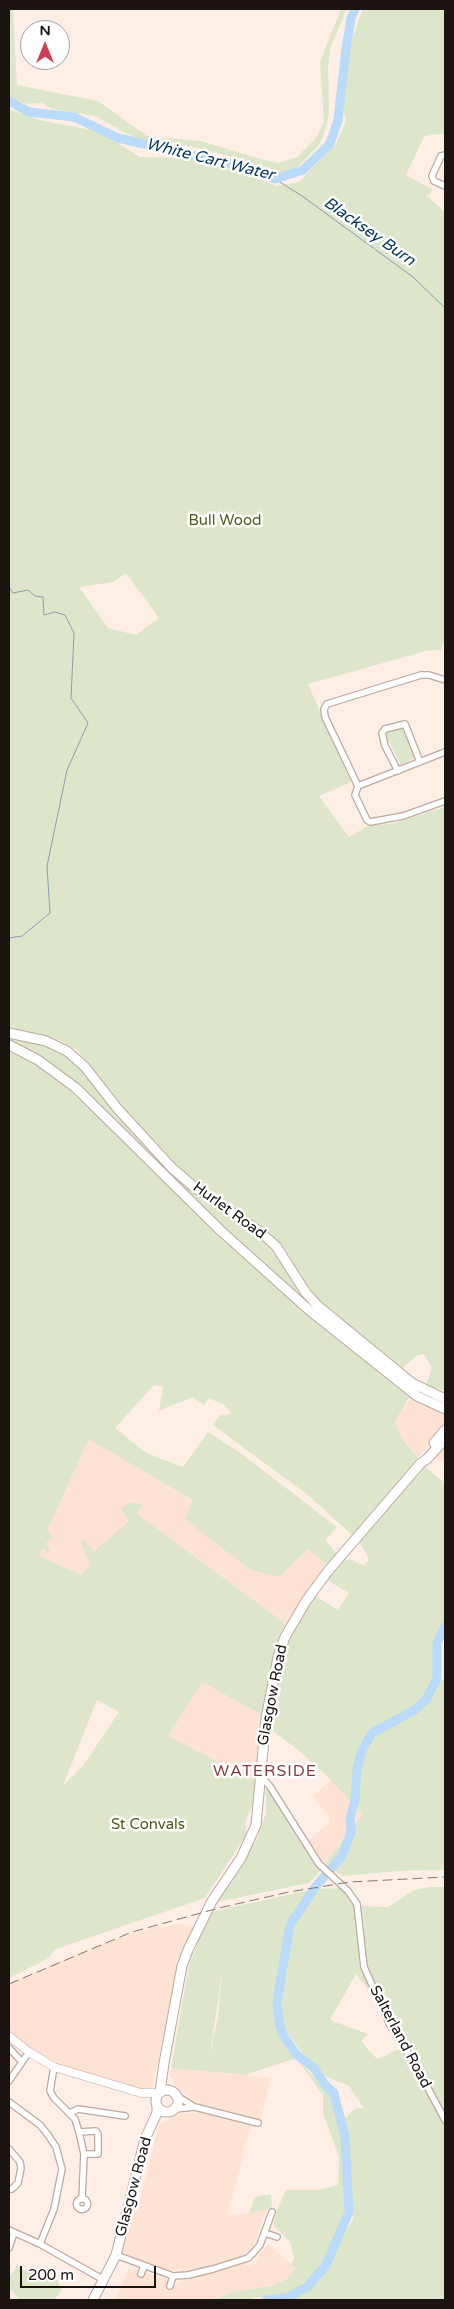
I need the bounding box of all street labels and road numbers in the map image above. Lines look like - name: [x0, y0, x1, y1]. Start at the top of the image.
- street label: Hurlet Road: [189, 1179, 269, 1243]
- street label: Glasgow Road: [254, 1643, 292, 1747]
- street label: Salterland Road: [365, 1983, 435, 2091]
- street label: Glasgow Road: [112, 2135, 156, 2239]

